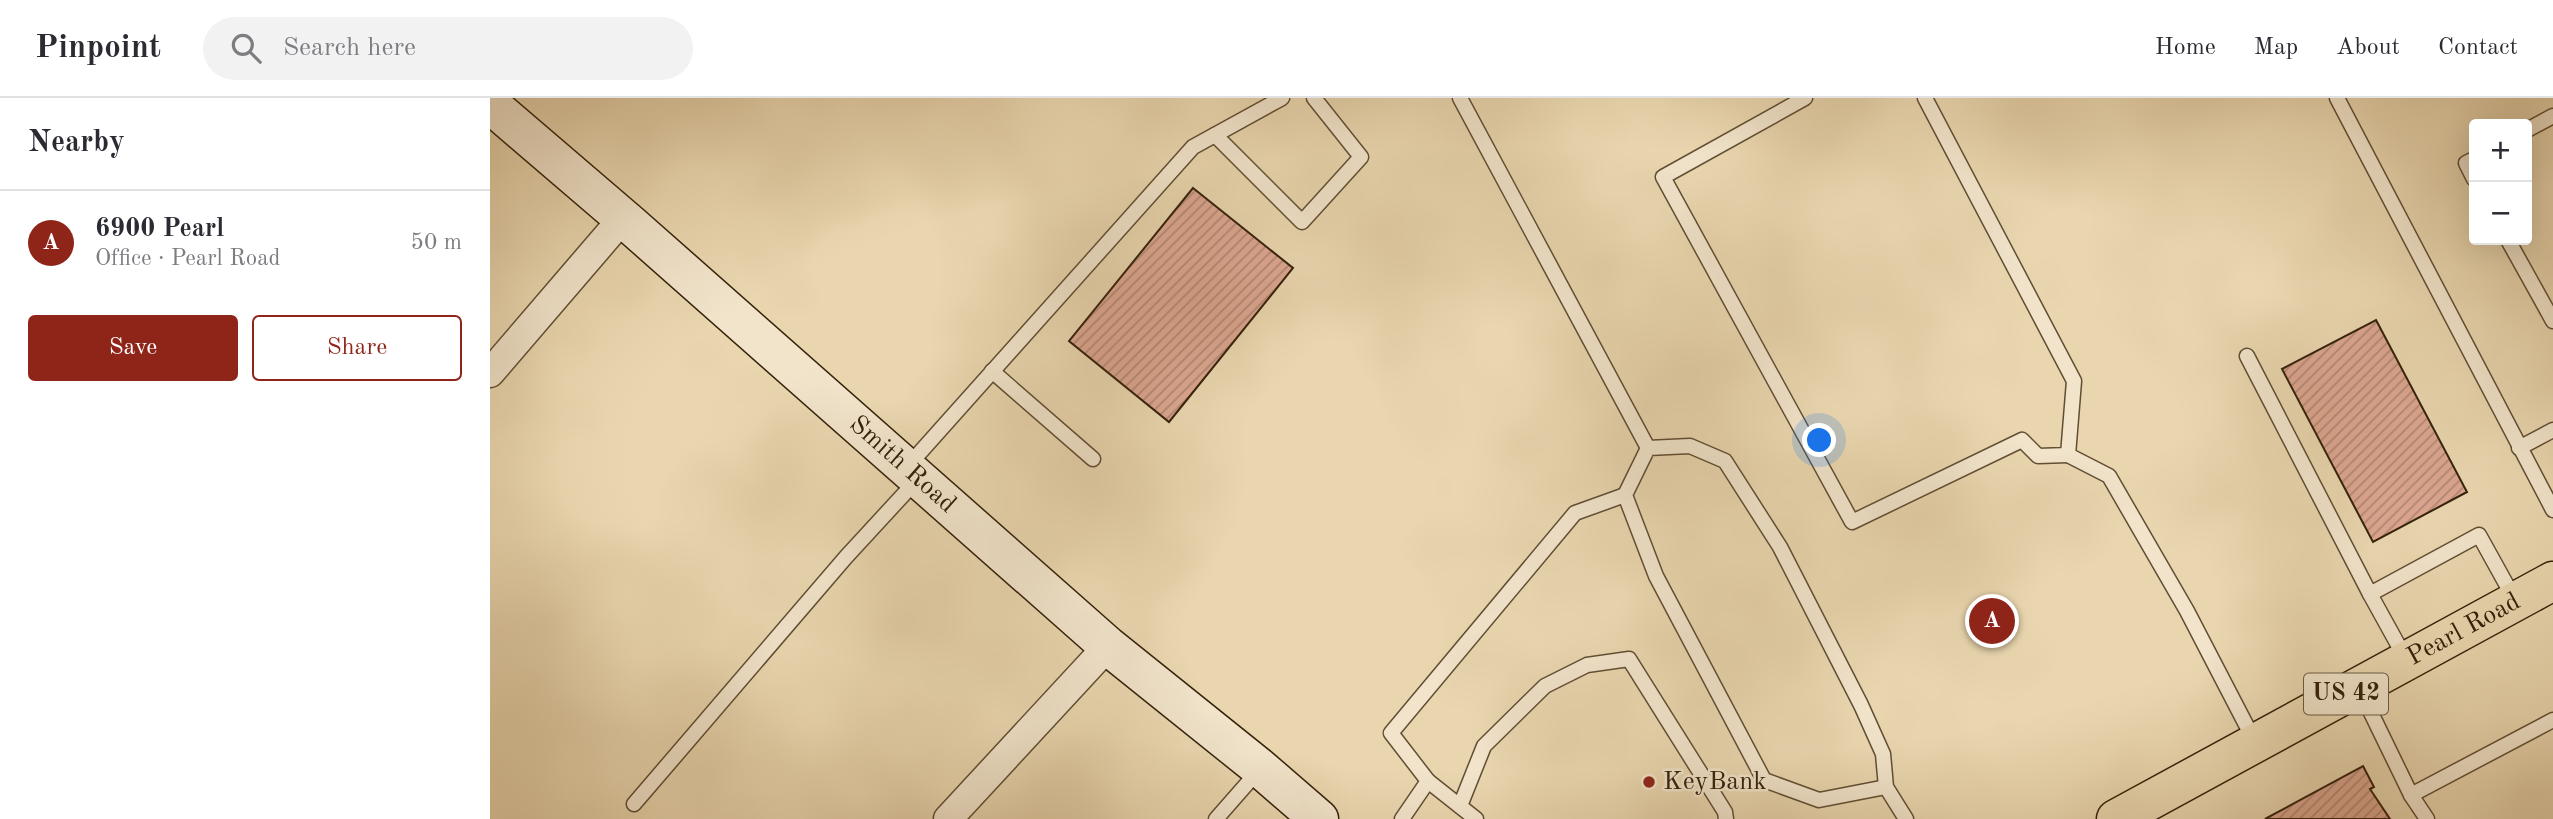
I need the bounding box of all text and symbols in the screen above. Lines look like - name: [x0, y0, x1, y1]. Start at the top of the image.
- search box: [203, 17, 693, 80]
- icon: search: [227, 29, 265, 67]
- text: Pinpoint: [35, 32, 161, 65]
- text: Search here: [283, 35, 416, 61]
- text: Home: [2155, 36, 2216, 60]
- text: Map: [2254, 36, 2298, 60]
- text: About: [2336, 36, 2400, 60]
- text: Contact: [2438, 36, 2518, 60]
- map controls: [2469, 119, 2532, 245]
- button: +: [2469, 119, 2532, 182]
- text: Nearby: [28, 128, 125, 158]
- button: −: [2469, 182, 2532, 245]
- text: 6900 Pearl: [95, 216, 224, 242]
- text: A: [42, 231, 60, 254]
- text: 50 m: [411, 231, 462, 254]
- text: Office · Pearl Road: [95, 247, 281, 270]
- button: Save: [28, 315, 238, 381]
- button: Share: [252, 315, 462, 381]
- street label: Smith Road: [844, 411, 961, 518]
- your location: [1802, 423, 1836, 457]
- street label: Pearl Road: [2403, 589, 2524, 671]
- pin: A: [1969, 595, 2015, 647]
- road number: US 42: [2304, 674, 2388, 714]
- place label: KeyBank: [1663, 769, 1767, 795]
- marker: KeyBank: [1641, 774, 1657, 790]

